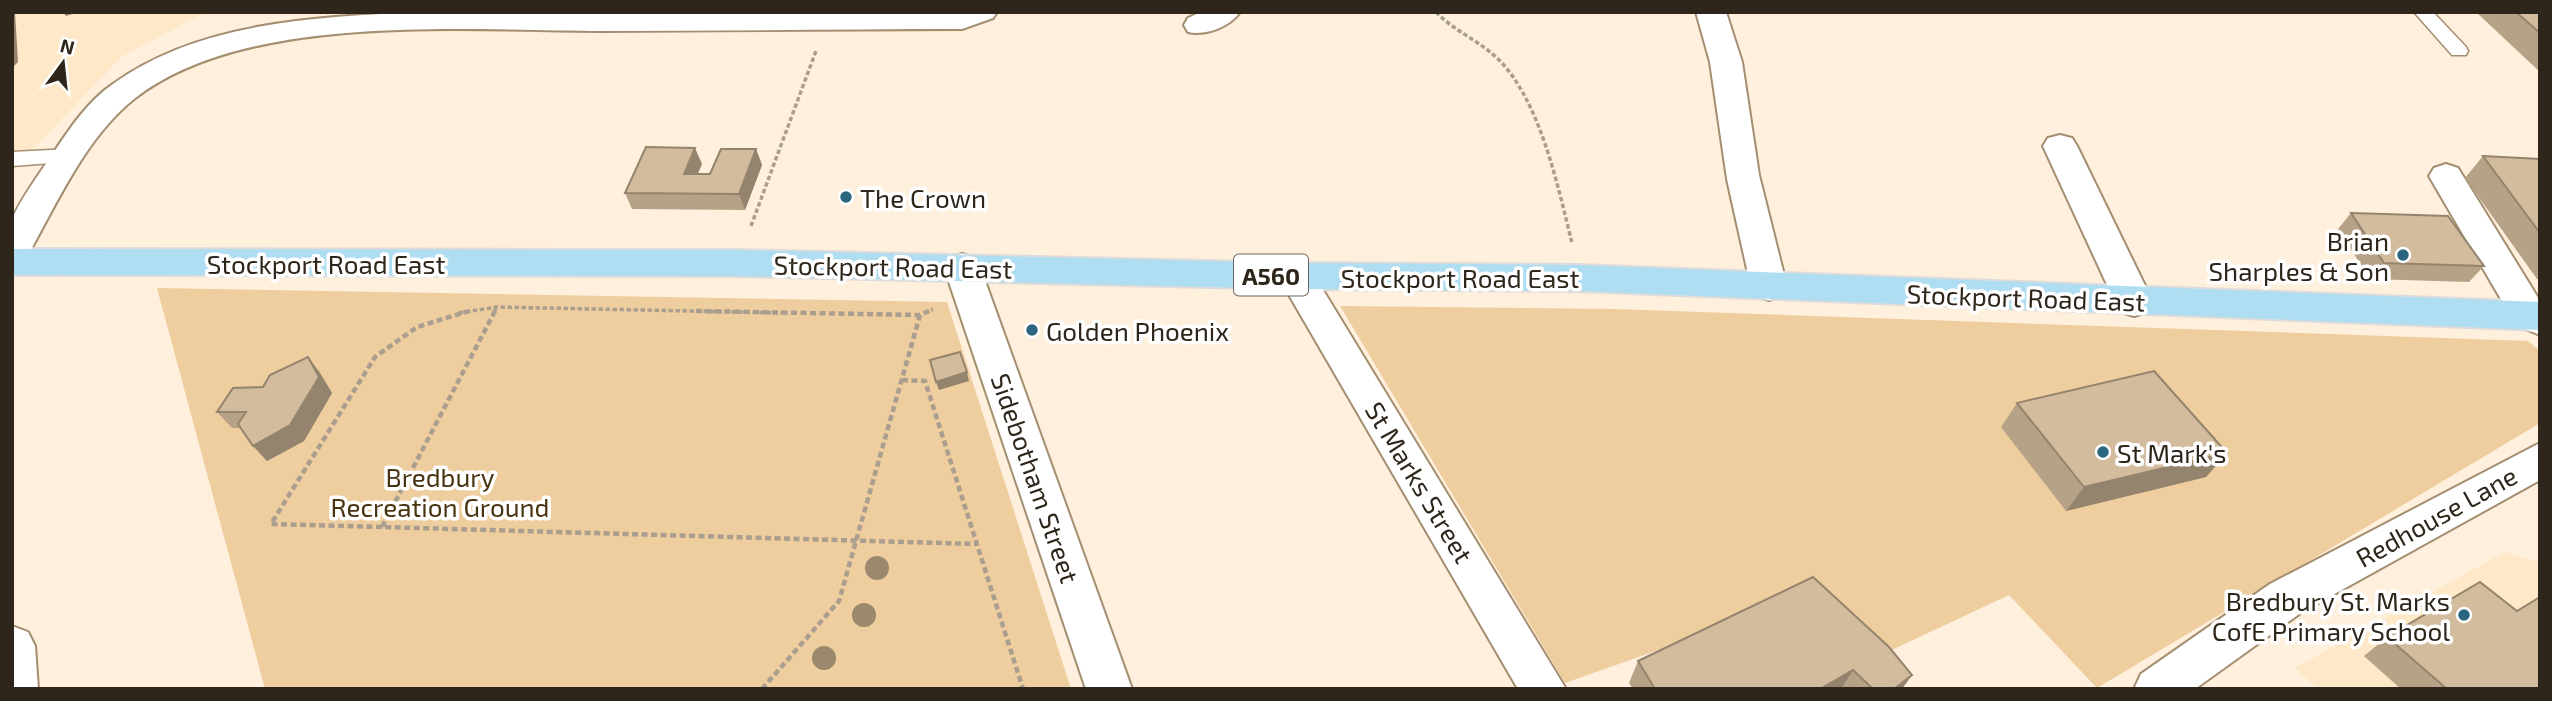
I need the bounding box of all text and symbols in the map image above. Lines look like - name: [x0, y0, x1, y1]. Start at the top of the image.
- north arrow: [28, 28, 98, 98]
- text: N: [58, 33, 77, 59]
- place label: The Crown: [860, 182, 986, 213]
- marker: The Crown: [838, 189, 854, 205]
- place label: Brian Sharples & Son: [2209, 225, 2389, 286]
- marker: Brian Sharples & Son: [2395, 247, 2411, 263]
- street label: Stockport Road East: [207, 248, 445, 279]
- street label: Stockport Road East: [773, 248, 1013, 284]
- road number: A560: [1234, 254, 1308, 296]
- street label: Stockport Road East: [1341, 262, 1579, 293]
- street label: Stockport Road East: [1906, 277, 2146, 317]
- place label: Golden Phoenix: [1046, 315, 1229, 346]
- marker: Golden Phoenix: [1024, 322, 1040, 338]
- street label: Sidebotham Street: [986, 369, 1086, 587]
- street label: St Marks Street: [1360, 396, 1480, 568]
- place label: St Mark's: [2117, 437, 2227, 468]
- marker: St Mark's: [2095, 444, 2111, 460]
- street label: Redhouse Lane: [2350, 459, 2522, 573]
- park label: Bredbury Recreation Ground: [331, 461, 549, 522]
- place label: Bredbury St. Marks CofE Primary School: [2212, 585, 2450, 646]
- marker: Bredbury St. Marks CofE Primary School: [2456, 607, 2472, 623]

